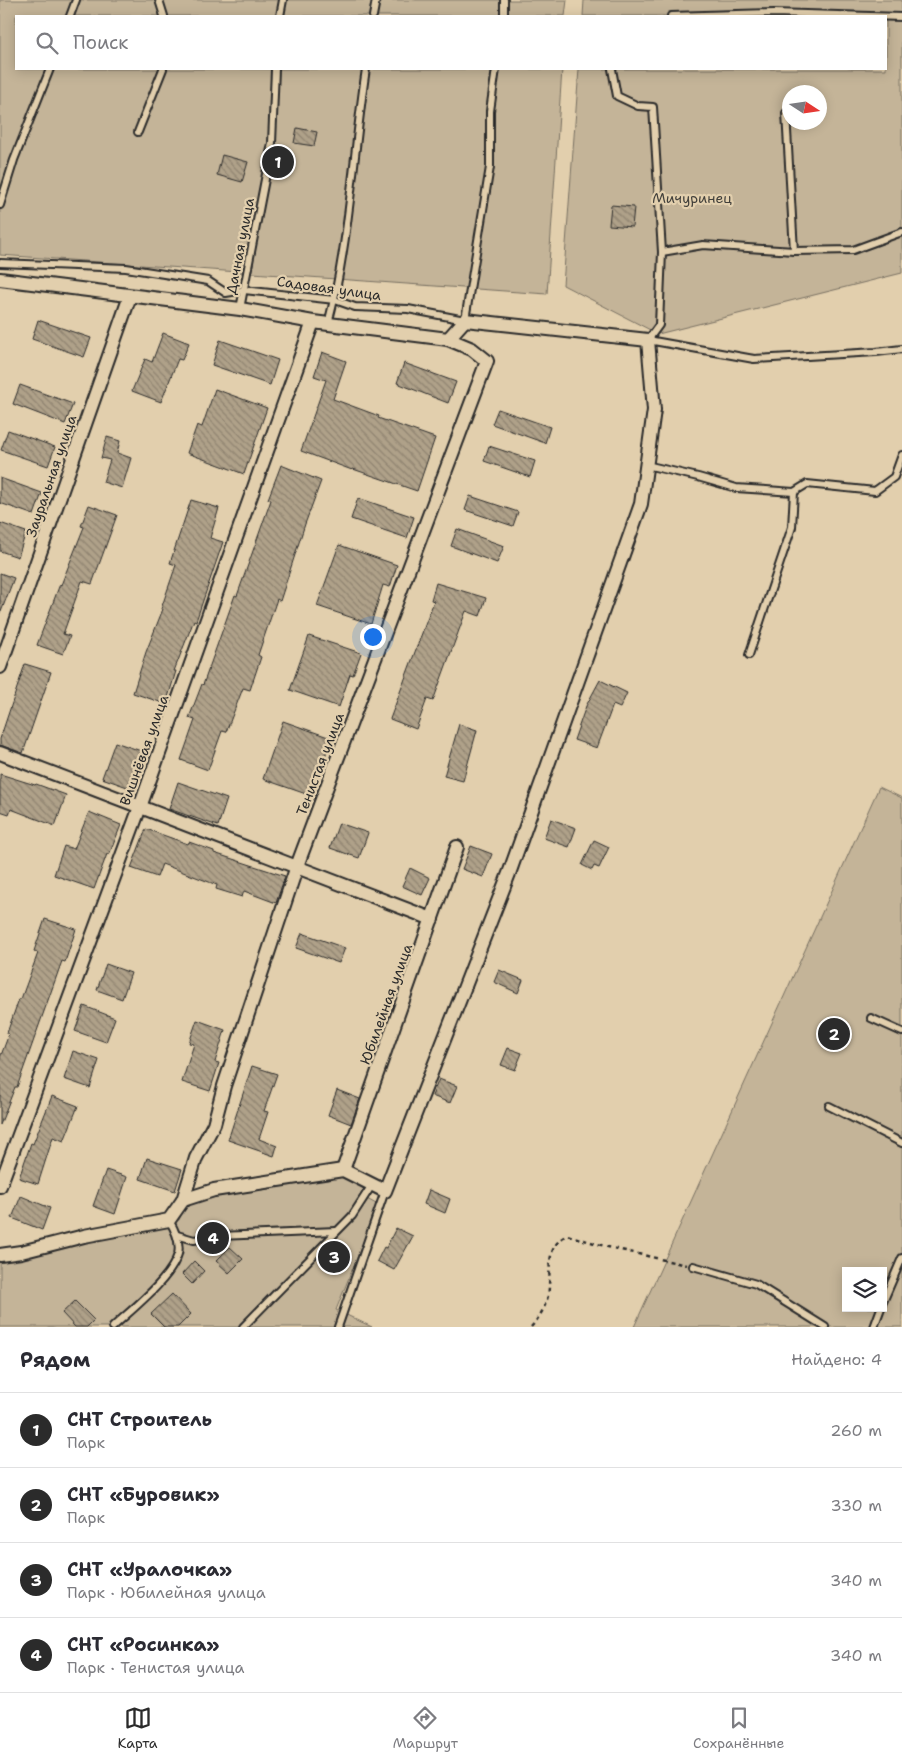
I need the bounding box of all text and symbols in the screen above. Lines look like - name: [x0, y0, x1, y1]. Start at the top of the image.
- search box: [15, 15, 887, 70]
- icon: search: [33, 29, 61, 57]
- text: Поиск: [73, 30, 128, 55]
- north arrow: [782, 85, 827, 130]
- pin: 1: [262, 143, 294, 181]
- park label: Мичуринец: [652, 189, 732, 207]
- street label: Дачная улица: [222, 196, 258, 296]
- street label: Садовая улица: [276, 272, 383, 304]
- street label: Зауральная улица: [22, 412, 80, 539]
- your location: [360, 624, 386, 650]
- street label: Вишнёвая улица: [116, 692, 172, 808]
- street label: Тенистая улица: [292, 710, 348, 818]
- street label: Юбилейная улица: [356, 941, 416, 1067]
- pin: 2: [818, 1015, 850, 1053]
- pin: 4: [197, 1219, 229, 1257]
- pin: 3: [318, 1238, 350, 1276]
- map controls: [842, 1267, 887, 1312]
- button: layers: [842, 1267, 887, 1312]
- text: Рядом: [20, 1346, 90, 1374]
- text: Найдено: 4: [791, 1349, 882, 1370]
- text: СНТ Строитель: [67, 1407, 212, 1432]
- text: 1: [32, 1420, 40, 1441]
- text: 260 m: [830, 1420, 882, 1441]
- text: Парк: [67, 1432, 105, 1453]
- text: СНТ «Буровик»: [67, 1482, 220, 1507]
- text: 2: [30, 1495, 42, 1516]
- text: 330 m: [830, 1495, 882, 1516]
- text: Парк: [67, 1507, 105, 1528]
- text: СНТ «Уралочка»: [67, 1557, 232, 1582]
- text: 3: [30, 1570, 42, 1591]
- text: 340 m: [830, 1570, 882, 1591]
- text: Парк · Юбилейная улица: [67, 1582, 266, 1603]
- text: СНТ «Росинка»: [67, 1632, 220, 1657]
- text: 4: [30, 1645, 42, 1666]
- text: 340 m: [830, 1645, 882, 1666]
- text: Парк · Тенистая улица: [67, 1657, 245, 1678]
- tab: Карта: [118, 1704, 158, 1752]
- tab: Маршрут: [393, 1704, 458, 1752]
- tab: Сохранённые: [693, 1704, 784, 1752]

